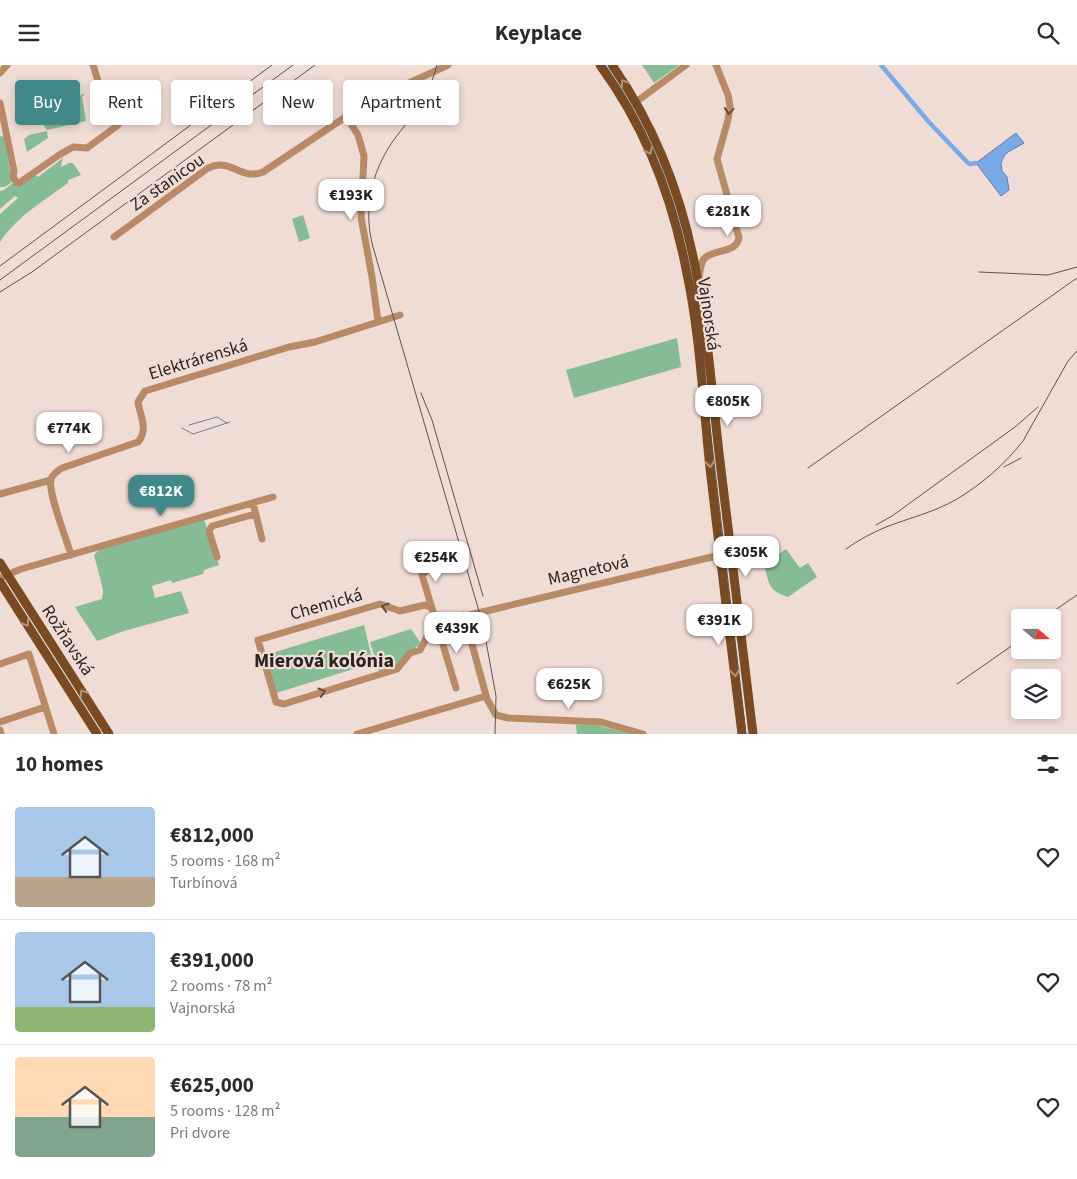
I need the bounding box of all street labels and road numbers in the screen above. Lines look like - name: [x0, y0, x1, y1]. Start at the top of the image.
- street label: Za stanicou: [125, 148, 210, 217]
- street label: Vajnorská: [691, 276, 726, 352]
- street label: Elektrárenská: [145, 333, 251, 386]
- street label: Magnetová: [545, 549, 631, 592]
- street label: Chemická: [287, 582, 365, 627]
- street label: Rožňavská: [35, 600, 100, 681]

